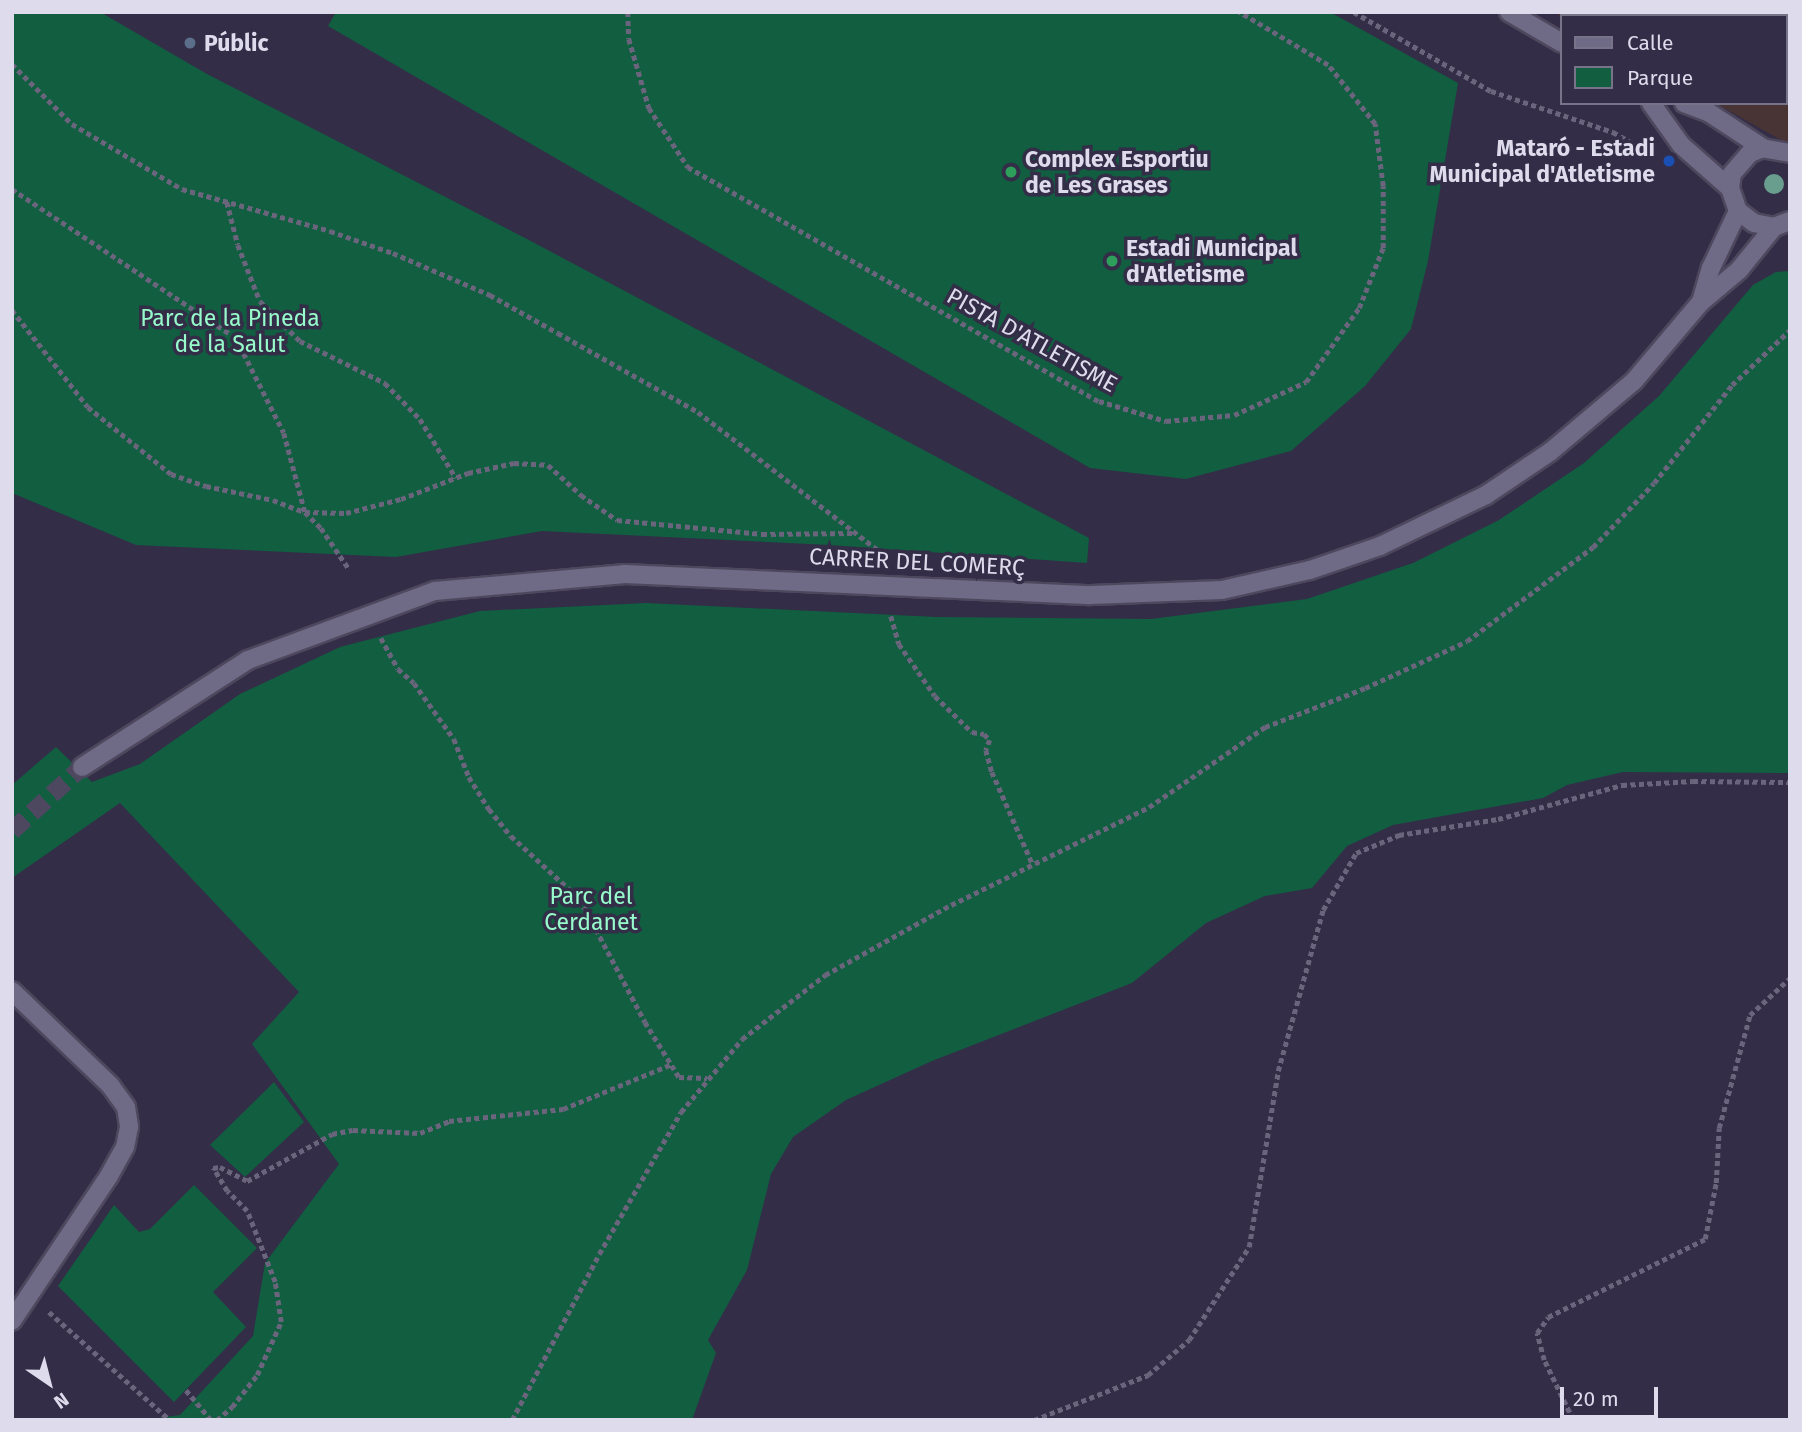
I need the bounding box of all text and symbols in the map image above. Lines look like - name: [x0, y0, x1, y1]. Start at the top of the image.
- legend: [1560, 14, 1788, 105]
- place label: Públic: [204, 29, 268, 57]
- text: Calle: [1627, 30, 1673, 56]
- marker: Públic: [182, 35, 198, 51]
- text: Parque: [1627, 65, 1693, 91]
- place label: Mataró - Estadi Municipal d'Atletisme: [1430, 134, 1655, 188]
- place label: Complex Esportiu de Les Grases: [1025, 145, 1209, 199]
- marker: Mataró - Estadi Municipal d'Atletisme: [1661, 153, 1677, 169]
- marker: Complex Esportiu de Les Grases: [1003, 164, 1019, 180]
- place label: Estadi Municipal d'Atletisme: [1126, 234, 1297, 288]
- marker: Estadi Municipal d'Atletisme: [1104, 253, 1120, 269]
- street label: PISTA D'ATLETISME: [942, 282, 1122, 398]
- park label: Parc de la Pineda de la Salut: [140, 304, 320, 358]
- street label: CARRER DEL COMERÇ: [809, 543, 1025, 581]
- park label: Parc del Cerdanet: [544, 882, 638, 936]
- north arrow: [14, 1348, 84, 1418]
- scale bar: [1564, 1372, 1662, 1416]
- text: 20 m: [1573, 1386, 1619, 1412]
- text: N: [50, 1388, 73, 1414]

